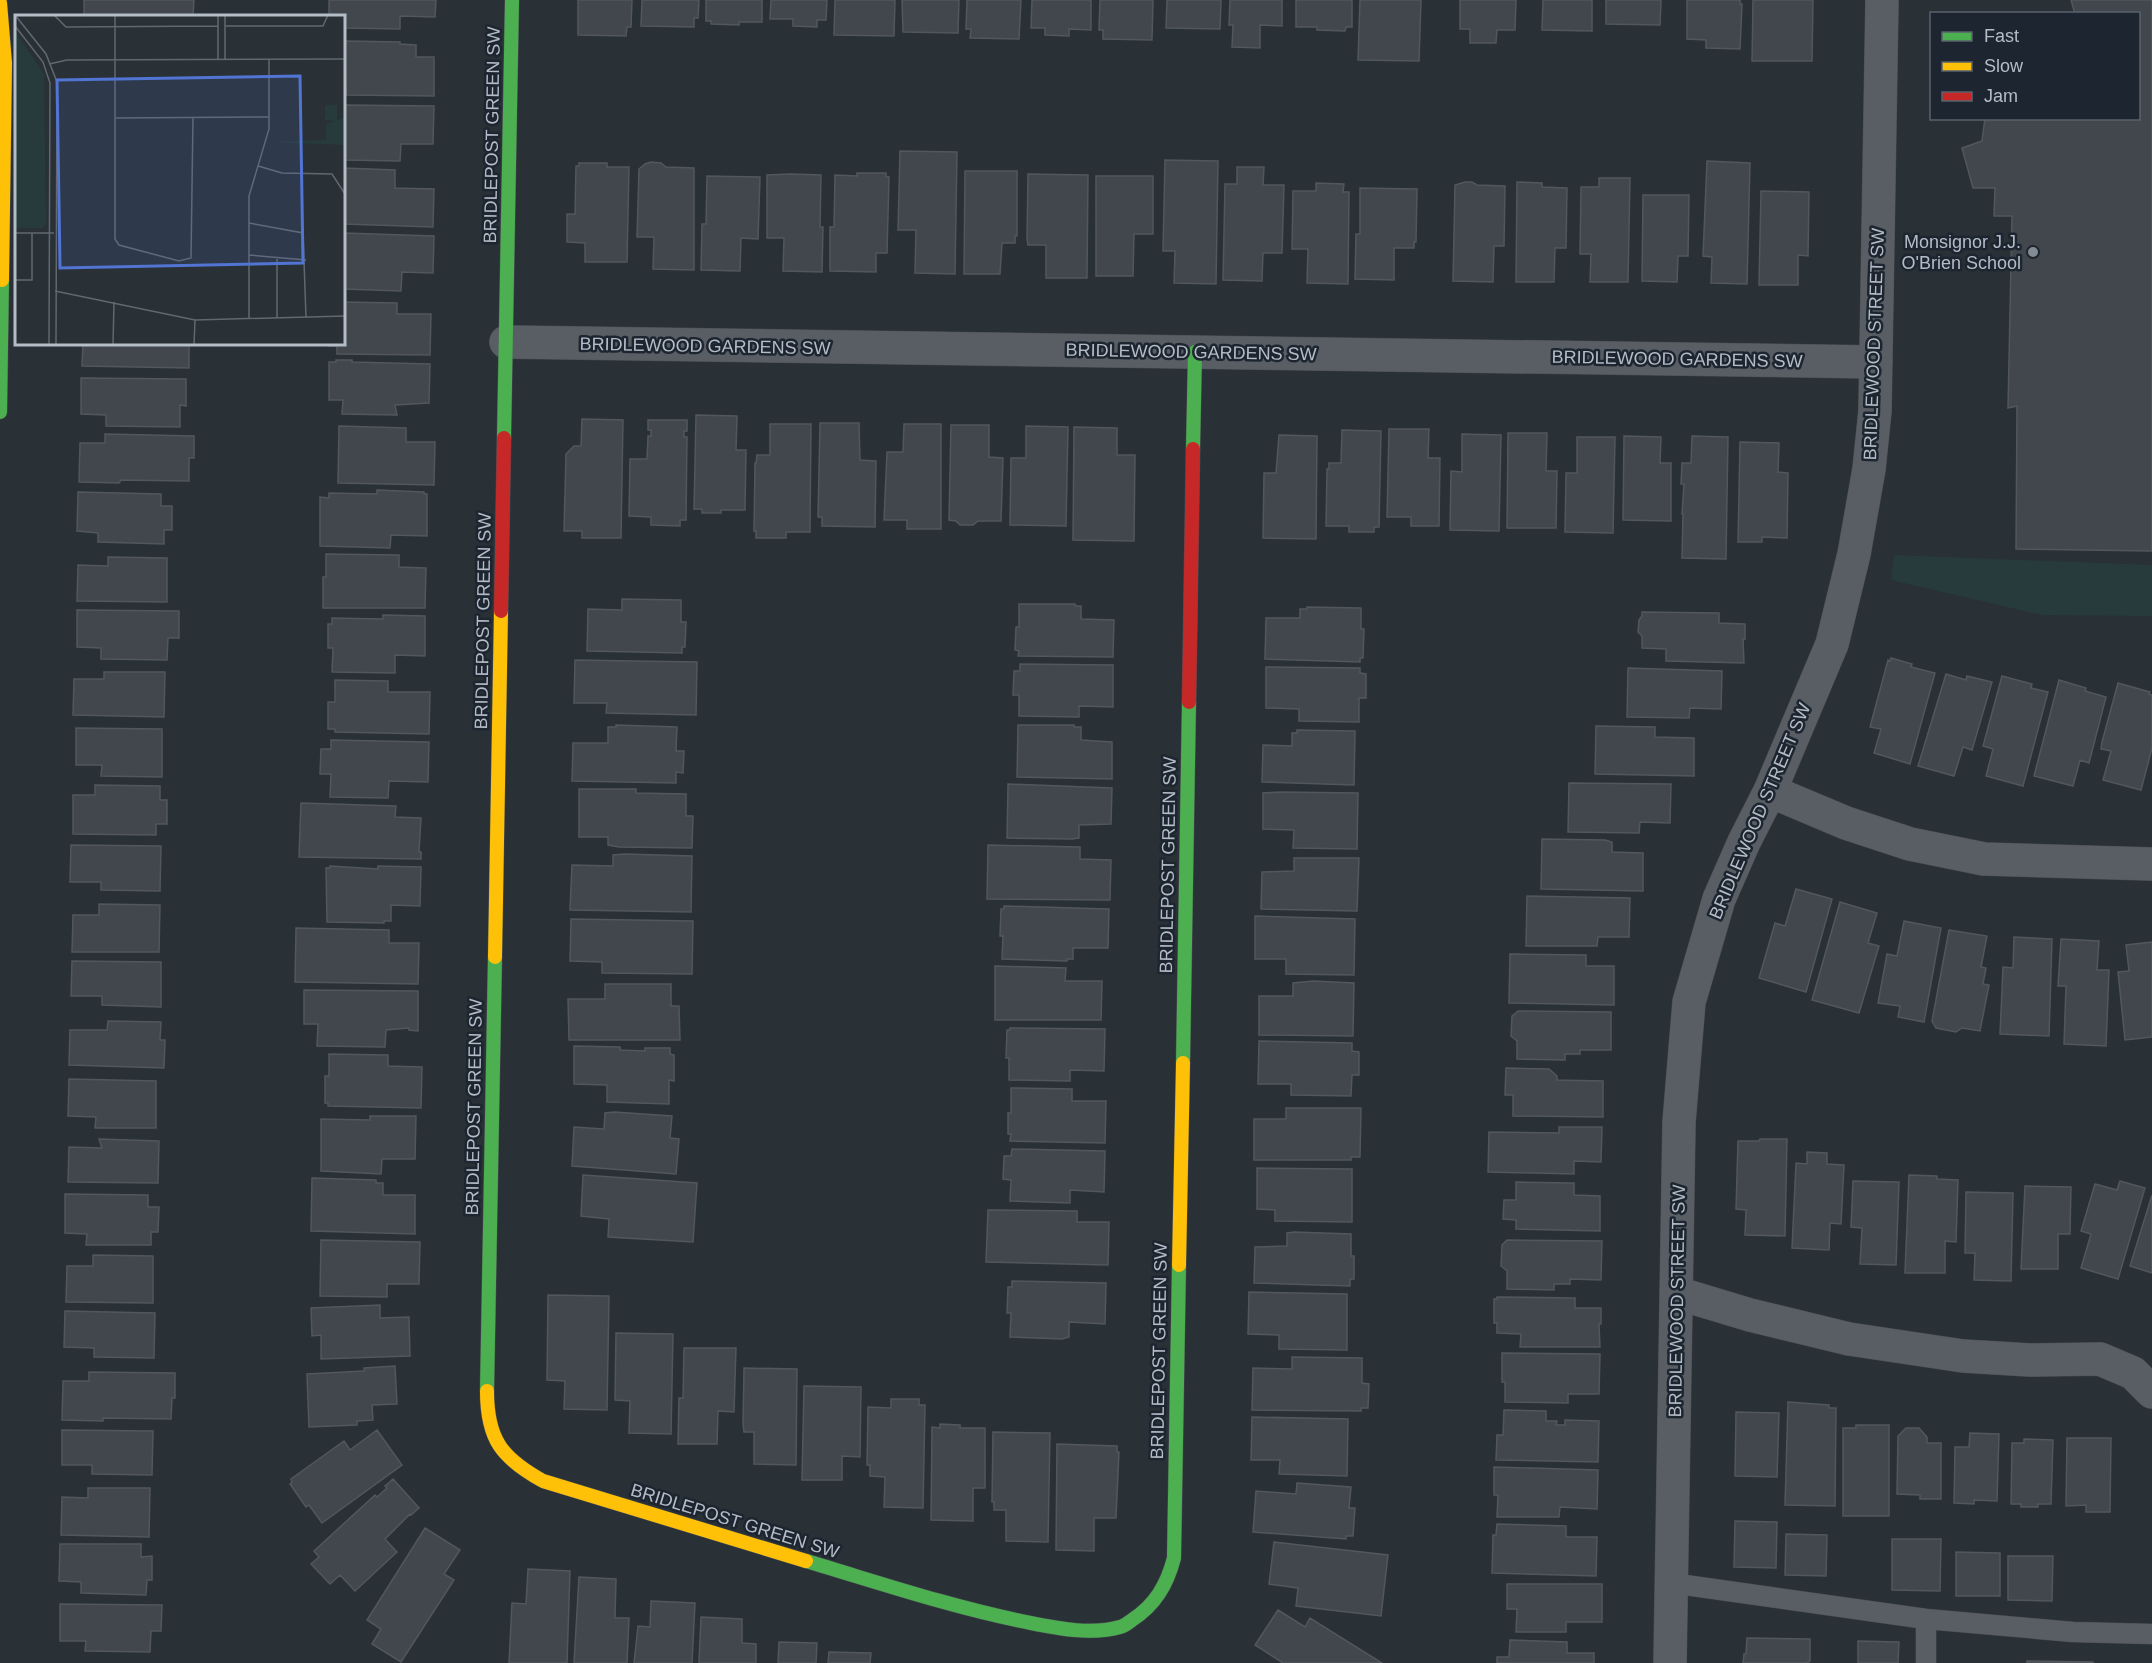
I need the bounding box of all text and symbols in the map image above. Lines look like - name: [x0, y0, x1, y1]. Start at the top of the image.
- legend: [1930, 12, 2140, 120]
- inset map: [15, 15, 345, 345]
- street label: BRIDLEPOST GREEN SW: [480, 26, 504, 244]
- text: Fast: [1984, 26, 2019, 46]
- text: Slow: [1984, 56, 2024, 76]
- text: Jam: [1984, 86, 2018, 106]
- street label: BRIDLEWOOD STREET SW: [1860, 227, 1888, 461]
- place label: Monsignor J.J. O'Brien School: [1902, 232, 2021, 273]
- marker: Monsignor J.J. O'Brien School: [2026, 245, 2040, 259]
- street label: BRIDLEWOOD GARDENS SW: [579, 334, 831, 358]
- street label: BRIDLEWOOD GARDENS SW: [1065, 340, 1317, 364]
- street label: BRIDLEWOOD GARDENS SW: [1551, 347, 1803, 371]
- street label: BRIDLEPOST GREEN SW: [471, 512, 495, 730]
- street label: BRIDLEWOOD STREET SW: [1705, 700, 1815, 922]
- street label: BRIDLEPOST GREEN SW: [1156, 756, 1180, 974]
- street label: BRIDLEPOST GREEN SW: [462, 998, 486, 1216]
- street label: BRIDLEWOOD STREET SW: [1665, 1184, 1689, 1418]
- street label: BRIDLEPOST GREEN SW: [1147, 1242, 1171, 1460]
- street label: BRIDLEPOST GREEN SW: [628, 1480, 842, 1562]

